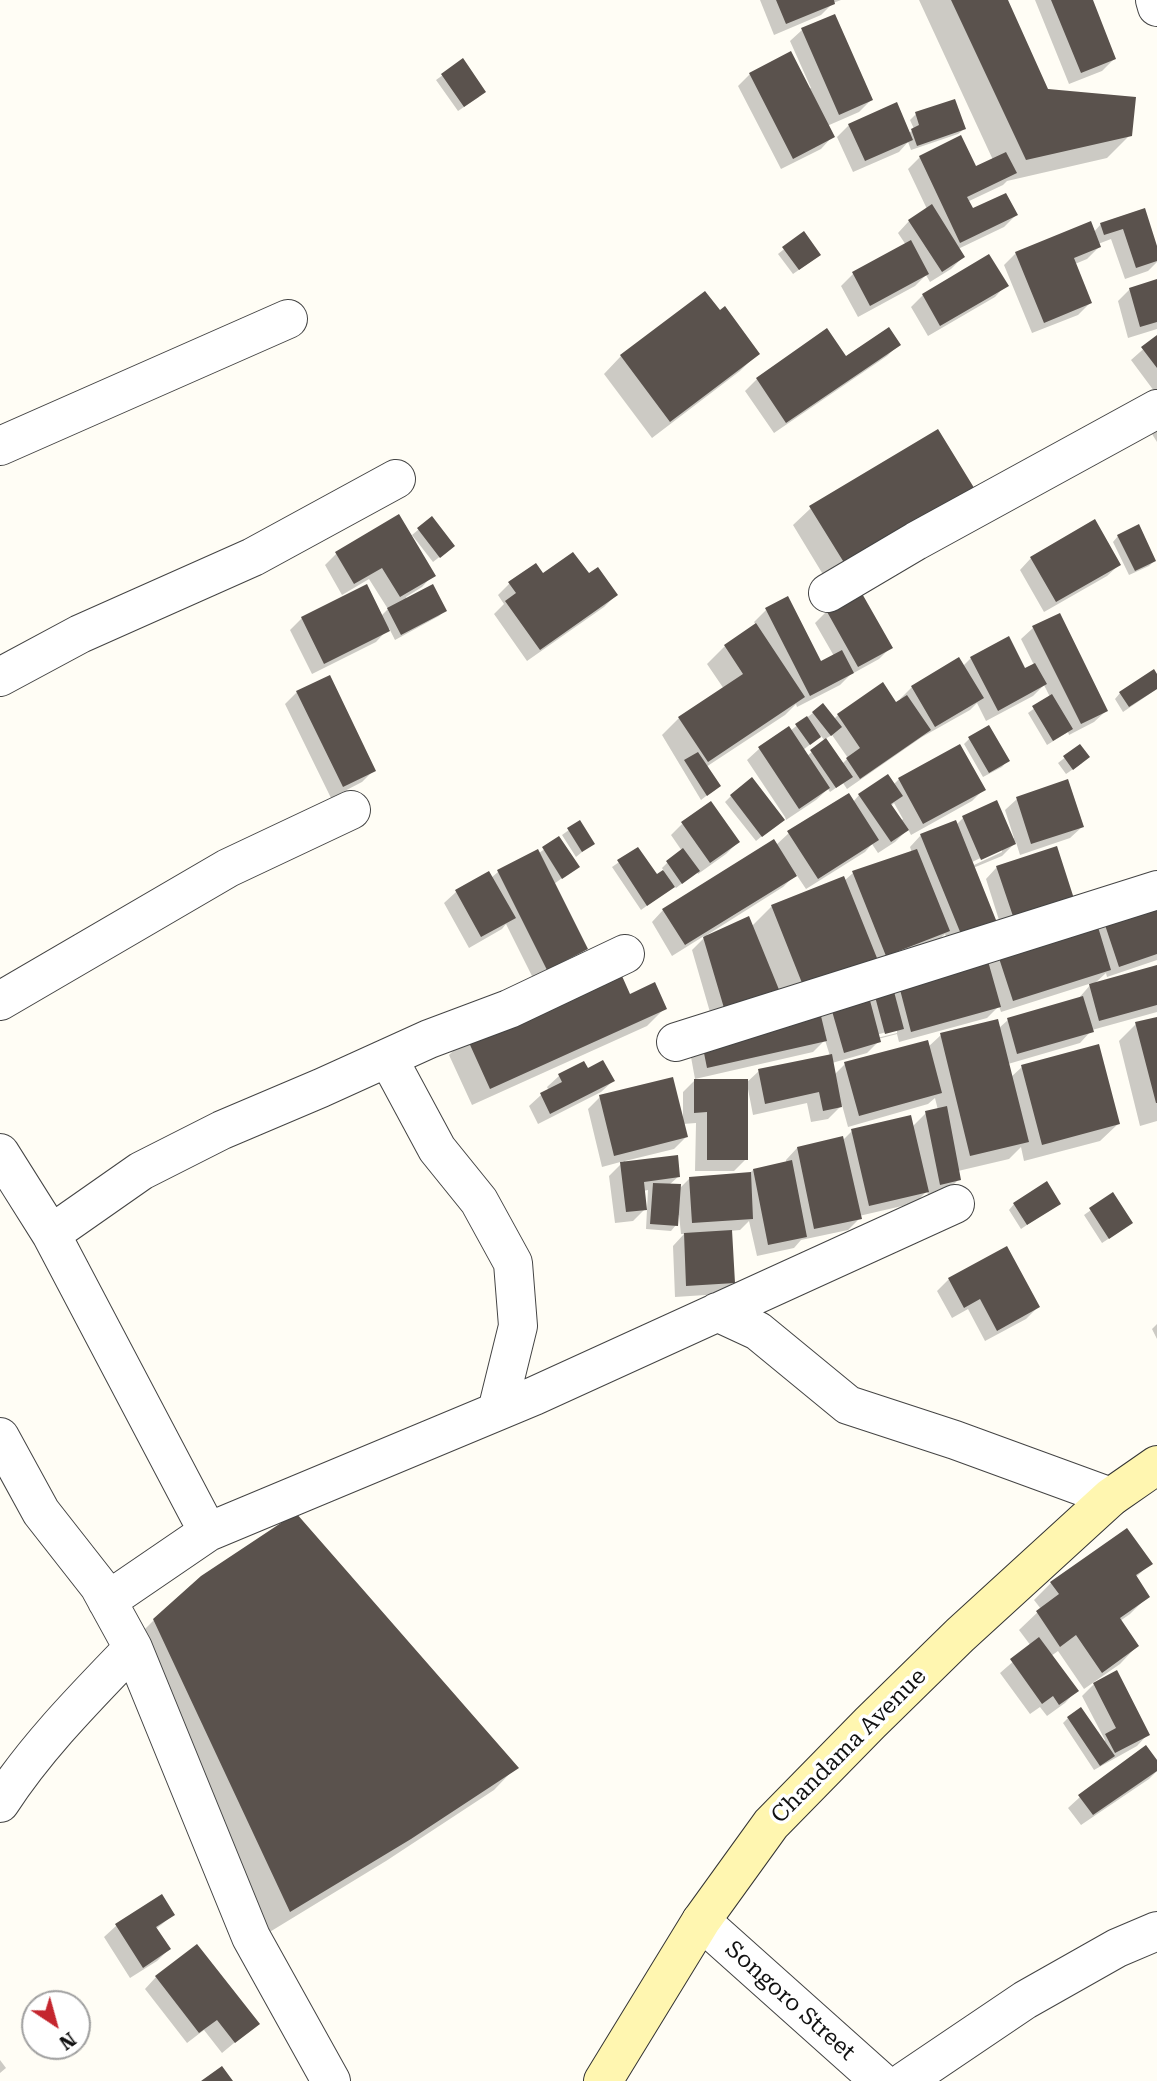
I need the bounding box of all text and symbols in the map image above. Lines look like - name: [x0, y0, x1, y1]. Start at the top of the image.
- street label: Chandama Avenue: [766, 1663, 932, 1829]
- street label: Songoro Street: [719, 1935, 861, 2067]
- north arrow: [21, 1990, 91, 2060]
- text: N: [55, 2027, 80, 2054]

